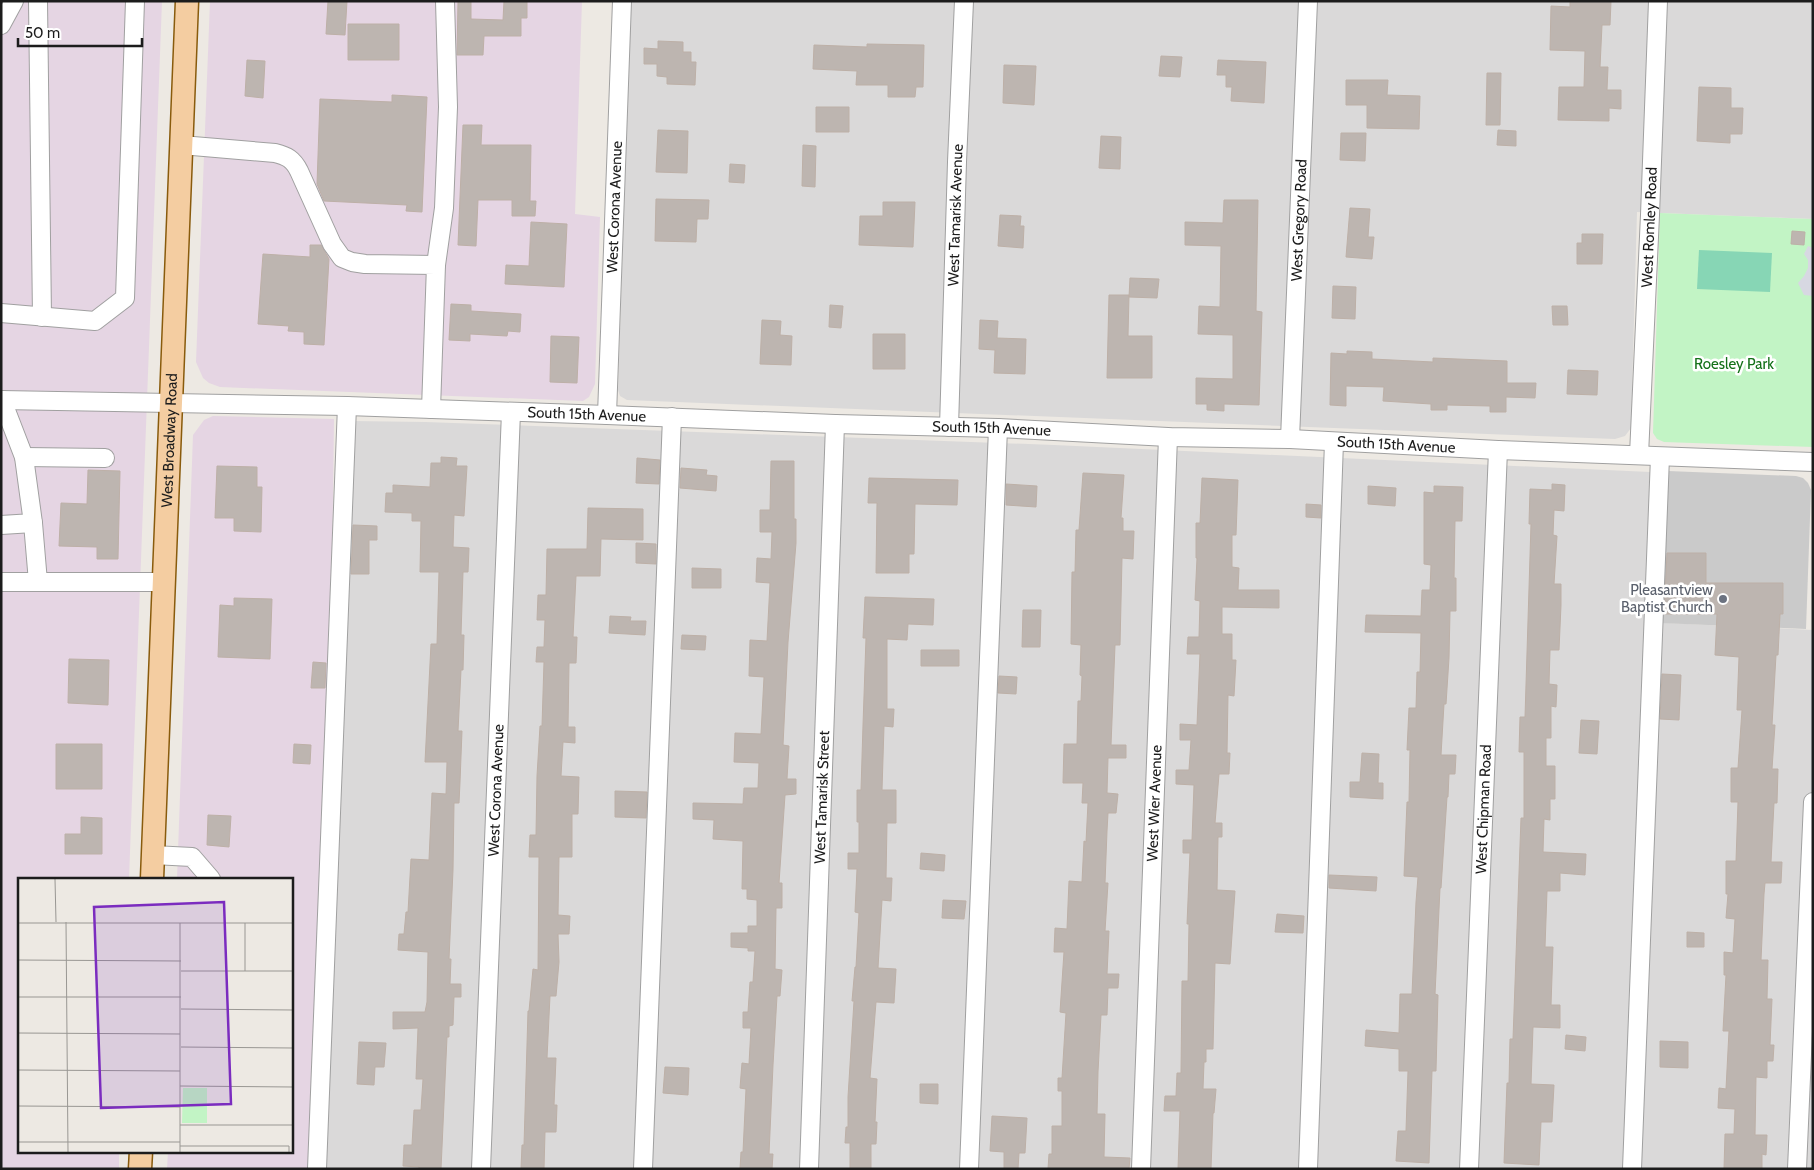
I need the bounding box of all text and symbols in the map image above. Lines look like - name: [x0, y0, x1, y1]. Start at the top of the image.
- scale bar: [18, 15, 141, 47]
- text: 50 m: [25, 24, 60, 42]
- street label: West Corona Avenue: [603, 140, 626, 274]
- street label: West Tamarisk Avenue: [944, 143, 967, 287]
- street label: West Gregory Road: [1287, 159, 1310, 282]
- street label: West Romley Road: [1638, 167, 1661, 288]
- park label: Roesley Park: [1694, 355, 1774, 373]
- street label: West Broadway Road: [158, 373, 181, 508]
- street label: South 15th Avenue: [527, 403, 647, 426]
- street label: South 15th Avenue: [932, 417, 1052, 440]
- street label: South 15th Avenue: [1336, 432, 1456, 457]
- place label: Pleasantview Baptist Church: [1621, 581, 1713, 616]
- marker: Pleasantview Baptist Church: [1717, 593, 1729, 605]
- street label: West Corona Avenue: [484, 723, 508, 857]
- street label: West Tamarisk Street: [811, 730, 833, 864]
- street label: West Wier Avenue: [1143, 744, 1166, 862]
- street label: West Chipman Road: [1472, 744, 1495, 874]
- inset map: [18, 878, 292, 1152]

